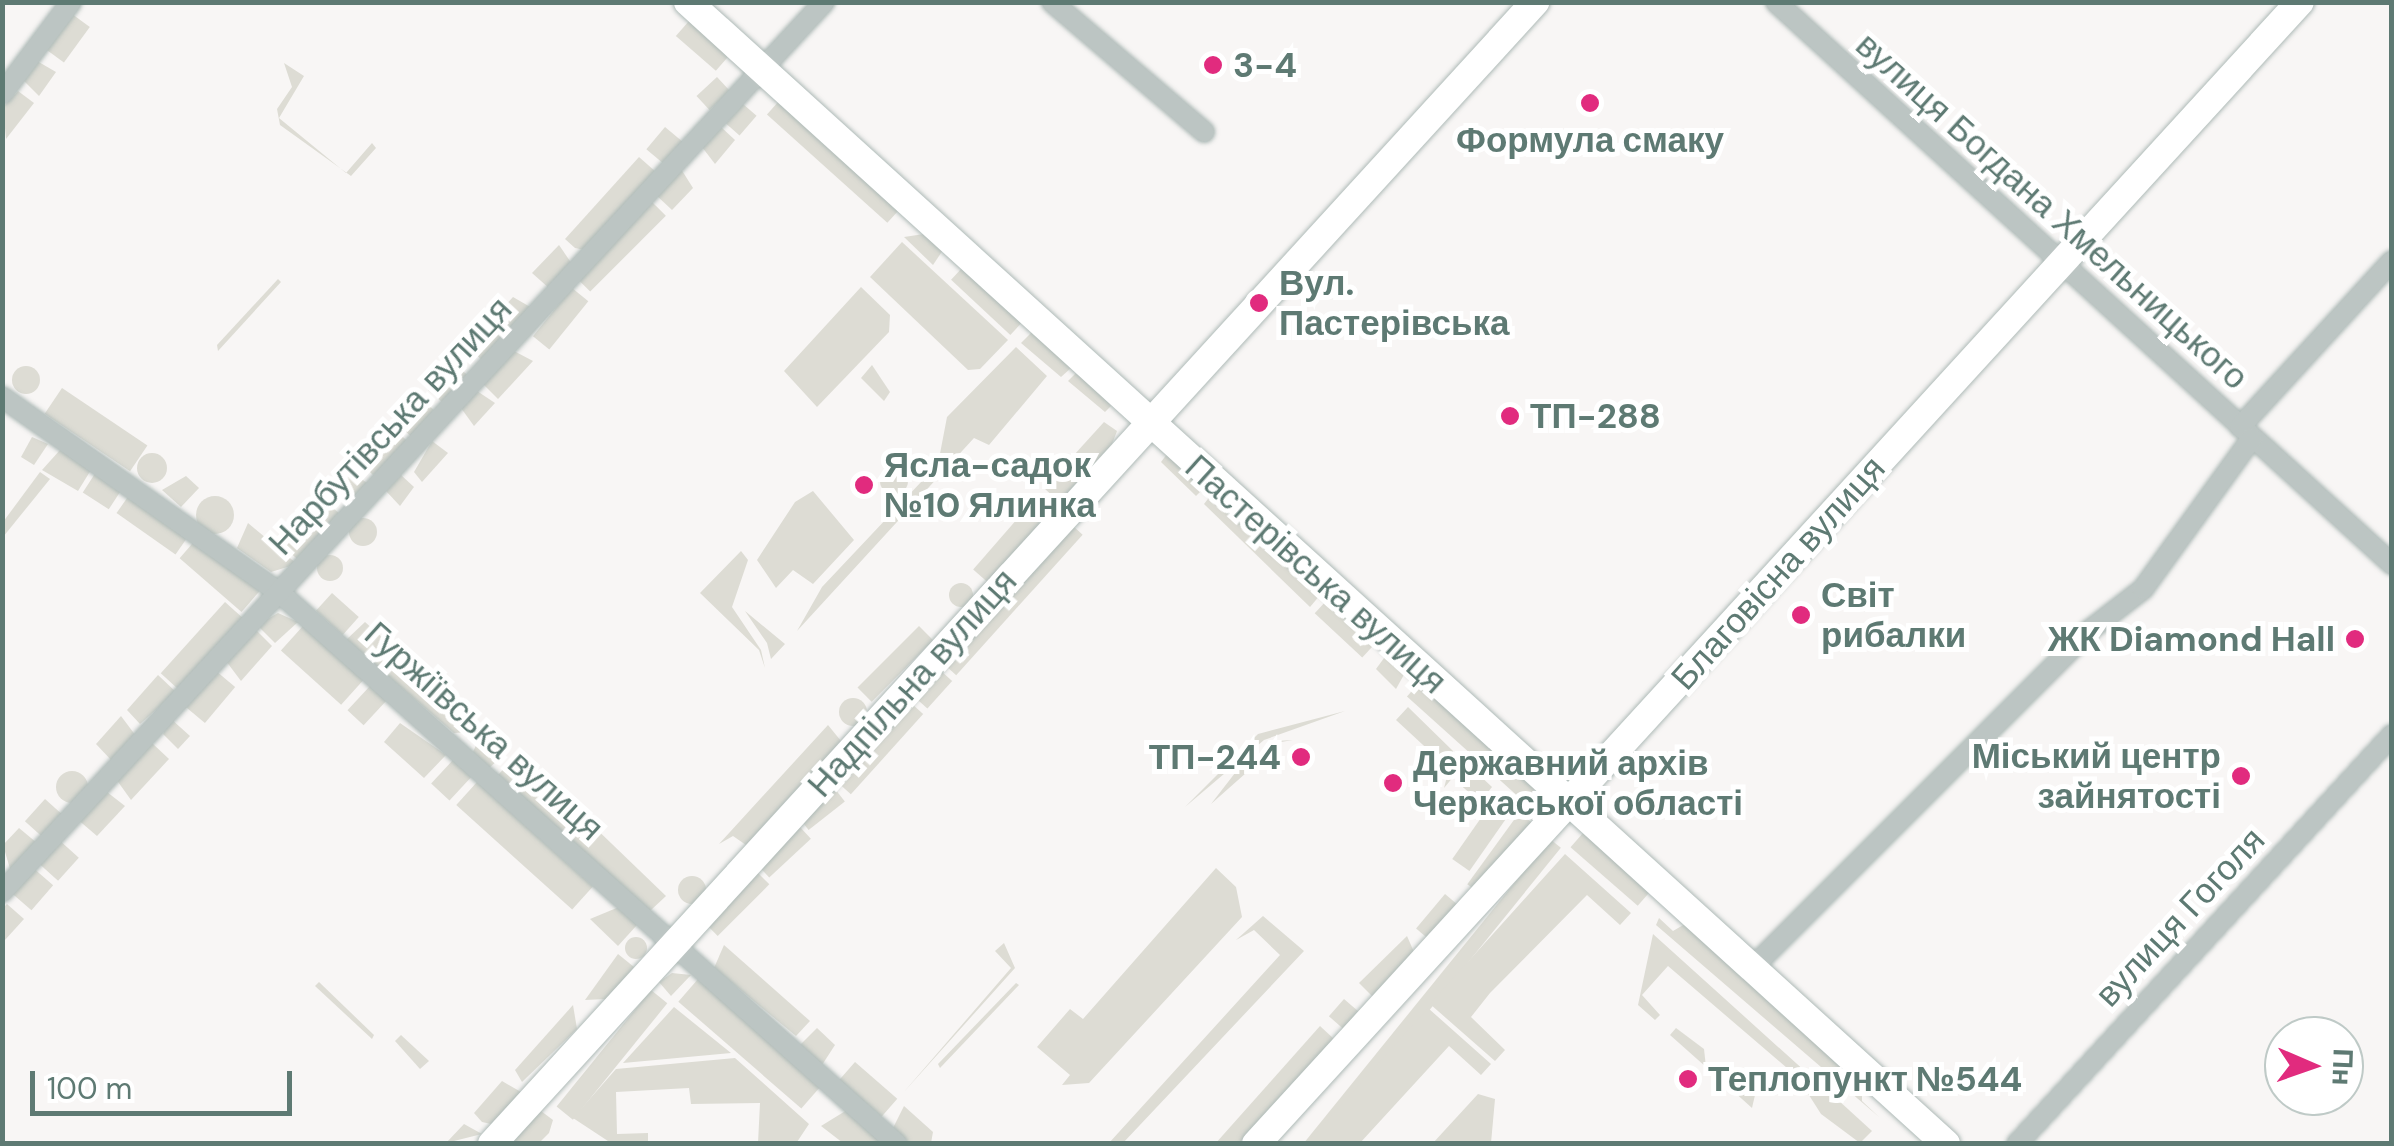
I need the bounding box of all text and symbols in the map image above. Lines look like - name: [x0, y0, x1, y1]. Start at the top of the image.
- street label: вулиця Богдана Хмельницького: [1847, 24, 2257, 398]
- place label: 3-4: [1233, 44, 1297, 86]
- marker: 3-4: [1202, 54, 1224, 76]
- marker: Формула смаку: [1579, 92, 1601, 114]
- place label: Формула смаку: [1456, 119, 1724, 161]
- place label: Вул. Пастерівська: [1279, 262, 1509, 344]
- street label: Нарбутівська вулиця: [260, 288, 520, 564]
- marker: Вул. Пастерівська: [1248, 292, 1270, 314]
- place label: ТП-288: [1530, 395, 1661, 437]
- marker: ТП-288: [1499, 405, 1521, 427]
- place label: Ясла-садок №10 Ялинка: [884, 444, 1096, 526]
- street label: Пастерівська вулиця: [1177, 446, 1455, 702]
- street label: Благовісна вулиця: [1662, 448, 1894, 698]
- marker: Ясла-садок №10 Ялинка: [853, 474, 875, 496]
- street label: Надпільна вулиця: [799, 560, 1025, 806]
- place label: Світ рибалки: [1821, 574, 1966, 656]
- marker: Світ рибалки: [1790, 604, 1812, 626]
- street label: Гуржіївська вулиця: [356, 613, 612, 849]
- place label: ЖК Diamond Hall: [2048, 618, 2335, 660]
- marker: ЖК Diamond Hall: [2344, 628, 2366, 650]
- place label: Міський центр зайнятості: [1972, 735, 2221, 817]
- place label: ТП-244: [1149, 736, 1281, 778]
- place label: Державний архів Черкаської області: [1413, 742, 1743, 824]
- marker: ТП-244: [1290, 746, 1312, 768]
- marker: Міський центр зайнятості: [2230, 765, 2252, 787]
- marker: Державний архів Черкаської області: [1382, 772, 1404, 794]
- street label: вулиця Гоголя: [2087, 819, 2273, 1015]
- north arrow: [2264, 1016, 2364, 1116]
- text: Пн: [2323, 1048, 2362, 1086]
- scale bar: [35, 1051, 298, 1113]
- place label: Теплопункт №544: [1708, 1058, 2022, 1100]
- marker: Теплопункт №544: [1677, 1068, 1699, 1090]
- text: 100 m: [47, 1069, 132, 1108]

